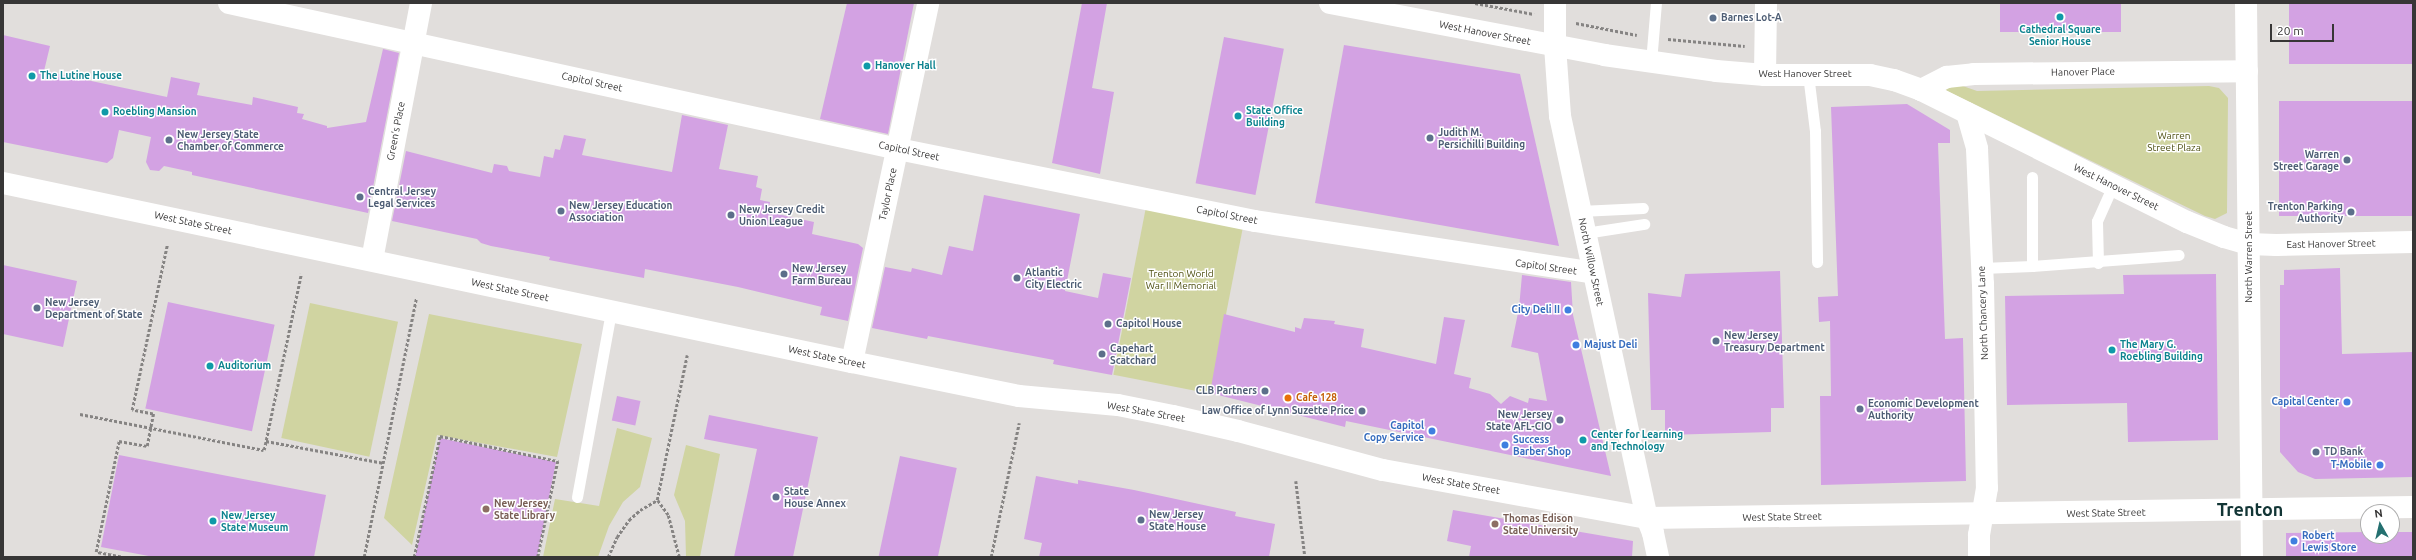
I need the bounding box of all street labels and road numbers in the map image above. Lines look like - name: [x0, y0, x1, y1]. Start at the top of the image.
- street label: West Hanover Street: [1438, 18, 1532, 48]
- street label: Hanover Place: [2051, 65, 2115, 79]
- street label: West Hanover Street: [1758, 68, 1852, 80]
- street label: Capitol Street: [560, 70, 624, 94]
- street label: Green's Place: [384, 100, 408, 162]
- street label: Capitol Street: [877, 139, 941, 163]
- street label: West Hanover Street: [2071, 161, 2161, 213]
- street label: Taylor Place: [877, 167, 899, 221]
- street label: Capitol Street: [1195, 203, 1259, 227]
- street label: West State Street: [153, 209, 233, 237]
- street label: North Warren Street: [2243, 211, 2255, 303]
- street label: North Willow Street: [1576, 217, 1606, 307]
- street label: East Hanover Street: [2286, 237, 2376, 251]
- street label: Capitol Street: [1514, 257, 1578, 277]
- street label: North Chancery Lane: [1975, 266, 1991, 360]
- street label: West State Street: [470, 276, 550, 304]
- street label: West State Street: [787, 343, 867, 371]
- street label: West State Street: [1106, 399, 1186, 425]
- street label: West State Street: [1421, 471, 1501, 497]
- street label: West State Street: [2066, 506, 2146, 520]
- street label: West State Street: [1742, 510, 1822, 524]

